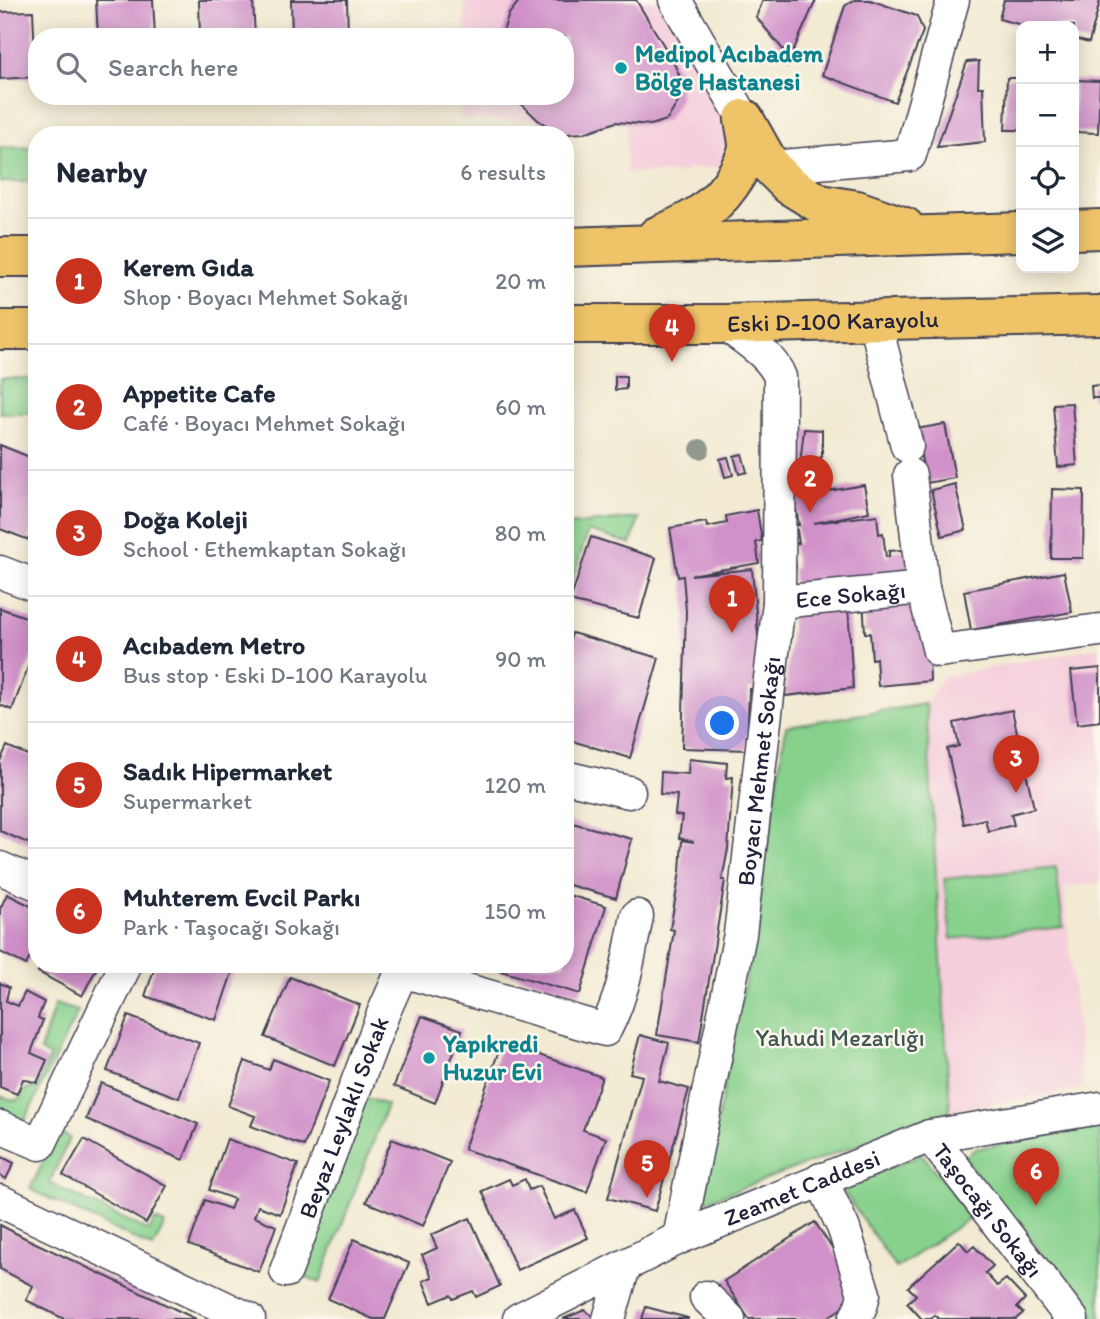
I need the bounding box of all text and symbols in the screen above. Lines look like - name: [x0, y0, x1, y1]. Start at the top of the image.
- map controls: [1016, 21, 1079, 273]
- button: +: [1016, 21, 1079, 84]
- search box: [28, 28, 574, 105]
- place label: Medipol Acıbadem Bölge Hastanesi: [635, 39, 824, 97]
- icon: search: [52, 48, 90, 86]
- text: Search here: [108, 51, 238, 83]
- marker: Medipol Acıbadem Bölge Hastanesi: [613, 60, 629, 76]
- button: −: [1016, 84, 1079, 147]
- button: locate: [1016, 147, 1079, 210]
- text: Nearby: [56, 153, 147, 190]
- text: 6 results: [460, 158, 546, 186]
- button: layers: [1016, 210, 1079, 273]
- text: Kerem Gıda: [123, 251, 254, 283]
- text: 1: [74, 267, 84, 295]
- text: 20 m: [495, 267, 546, 295]
- text: Shop · Boyacı Mehmet Sokağı: [123, 283, 408, 311]
- pin: 4: [649, 304, 695, 362]
- street label: Eski D-100 Karayolu: [727, 304, 939, 338]
- text: Appetite Cafe: [123, 377, 276, 409]
- text: 2: [73, 393, 85, 421]
- text: 60 m: [495, 393, 546, 421]
- text: Café · Boyacı Mehmet Sokağı: [123, 409, 406, 437]
- pin: 2: [787, 455, 833, 513]
- text: Doğa Koleji: [123, 503, 248, 535]
- text: 3: [73, 519, 85, 547]
- text: 80 m: [495, 519, 546, 547]
- text: School · Ethemkaptan Sokağı: [123, 535, 406, 563]
- pin: 1: [709, 575, 755, 633]
- street label: Ece Sokağı: [794, 575, 907, 614]
- text: Acıbadem Metro: [123, 629, 305, 661]
- text: 4: [72, 645, 86, 673]
- text: 90 m: [495, 645, 546, 673]
- street label: Boyacı Mehmet Sokağı: [731, 655, 787, 887]
- text: Bus stop · Eski D-100 Karayolu: [123, 661, 427, 689]
- your location: [705, 706, 739, 740]
- pin: 3: [993, 735, 1039, 793]
- text: Sadık Hipermarket: [123, 755, 332, 787]
- text: 5: [73, 771, 85, 799]
- text: 120 m: [485, 771, 546, 799]
- text: Supermarket: [123, 787, 252, 815]
- text: Muhterem Evcil Parkı: [123, 881, 360, 913]
- text: 6: [73, 897, 85, 925]
- text: 150 m: [485, 897, 546, 925]
- text: Park · Taşocağı Sokağı: [123, 913, 340, 941]
- street label: Beyaz Leylaklı Sokak: [292, 1012, 395, 1222]
- park label: Yahudi Mezarlığı: [755, 1023, 925, 1052]
- place label: Yapıkredi Huzur Evi: [442, 1029, 542, 1086]
- marker: Yapıkredi Huzur Evi: [421, 1050, 437, 1066]
- street label: Taşocağı Sokağı: [927, 1137, 1049, 1283]
- pin: 5: [624, 1140, 670, 1198]
- street label: Zeamet Caddesi: [720, 1143, 884, 1232]
- pin: 6: [1013, 1148, 1059, 1206]

